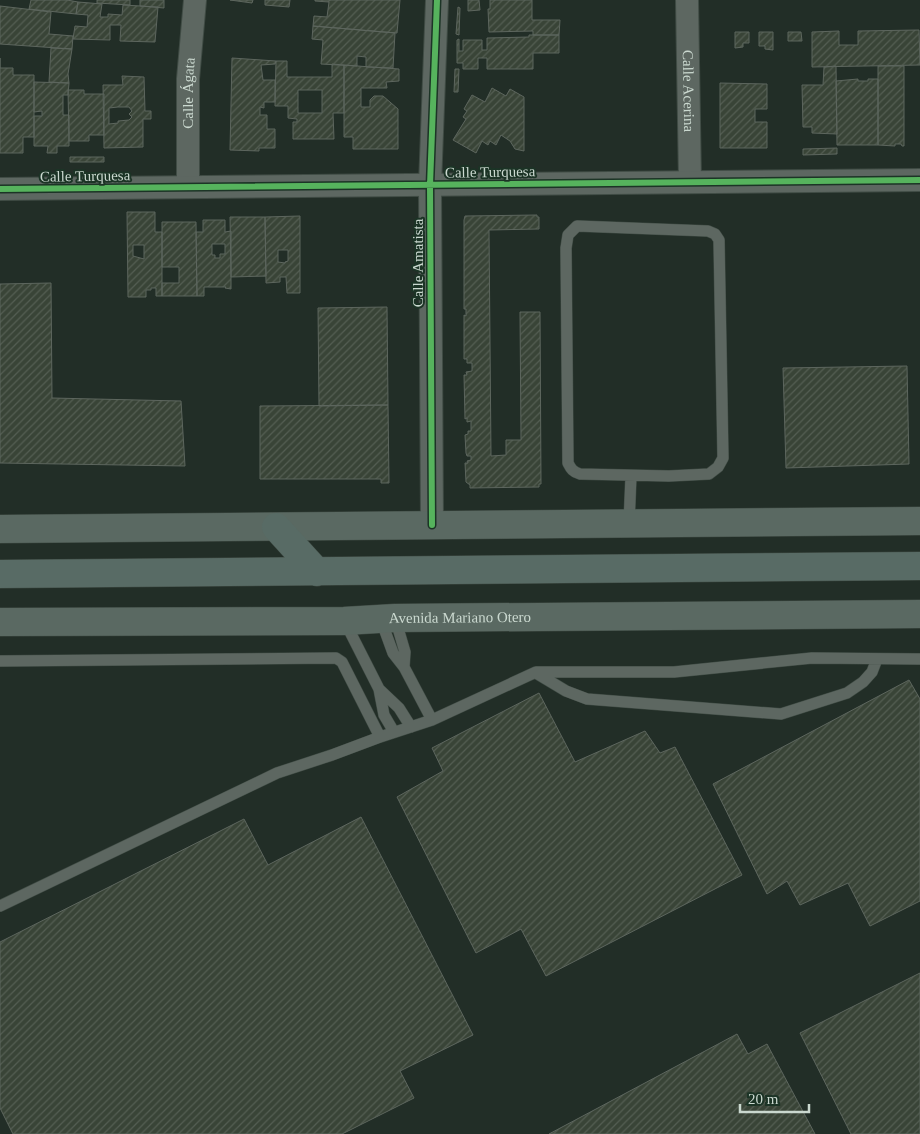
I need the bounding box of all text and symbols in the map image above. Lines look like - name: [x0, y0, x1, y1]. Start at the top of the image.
- street label: Calle Acerina: [680, 50, 697, 133]
- street label: Calle Ágata: [180, 56, 198, 129]
- street label: Calle Turquesa: [445, 163, 536, 181]
- street label: Calle Turquesa: [40, 167, 131, 185]
- street label: Calle Amatista: [410, 218, 426, 307]
- street label: Avenida Mariano Otero: [388, 609, 531, 626]
- scale bar: [740, 1082, 809, 1114]
- text: 20 m: [748, 1091, 779, 1107]

